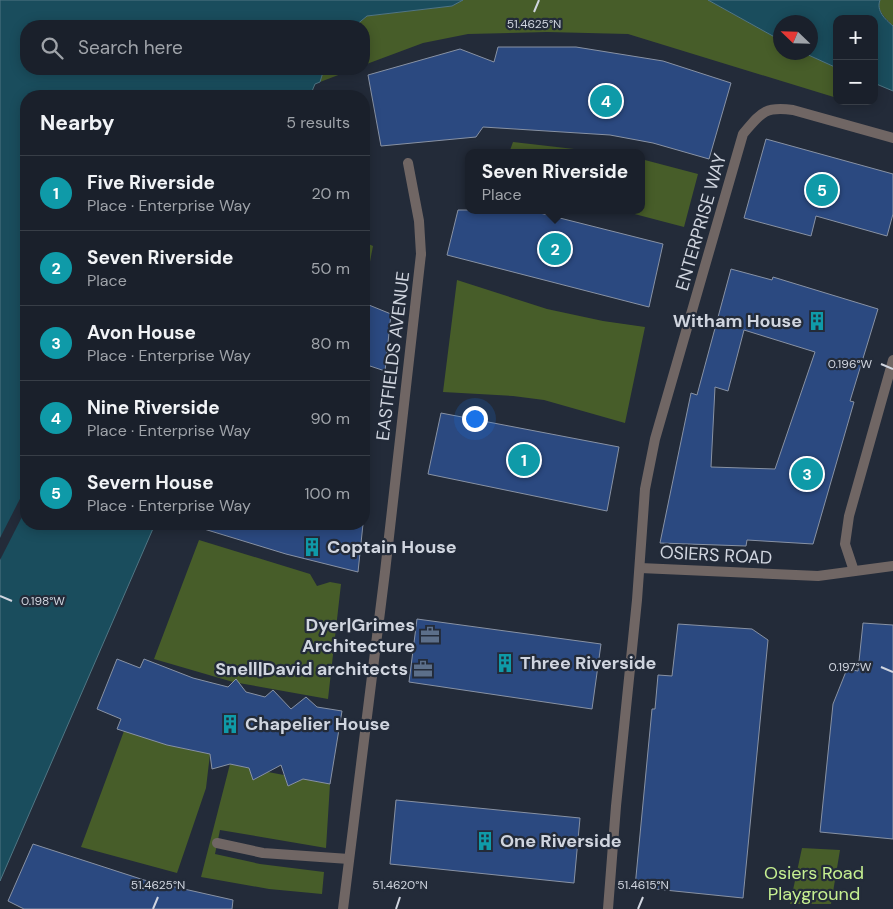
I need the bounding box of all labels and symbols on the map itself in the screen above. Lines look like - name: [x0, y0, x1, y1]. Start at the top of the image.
- north arrow: [773, 15, 818, 60]
- text: 51.4625°N: [507, 16, 561, 32]
- pin: 4: [590, 82, 622, 120]
- street label: ENTERPRISE WAY: [670, 150, 732, 293]
- pin: 5: [806, 171, 838, 209]
- pin: 2: [539, 230, 571, 268]
- street label: EASTFIELDS AVENUE: [371, 270, 415, 442]
- place label: Witham House: [673, 309, 802, 333]
- building icon: Witham House: [806, 310, 828, 332]
- text: 0.196°W: [828, 356, 873, 372]
- your location: [462, 406, 488, 432]
- pin: 1: [508, 441, 540, 479]
- pin: 3: [791, 455, 823, 493]
- place label: Coptain House: [327, 535, 457, 559]
- building icon: Coptain House: [301, 536, 323, 558]
- street label: OSIERS ROAD: [659, 540, 773, 570]
- text: 0.198°W: [21, 593, 65, 609]
- place label: Dyer|Grimes Architecture: [302, 613, 415, 658]
- office icon: Dyer|Grimes Architecture: [419, 624, 441, 646]
- place label: Three Riverside: [520, 651, 657, 675]
- building icon: Three Riverside: [494, 652, 516, 674]
- place label: Snell|David architects: [215, 657, 408, 681]
- office icon: Snell|David architects: [412, 658, 434, 680]
- text: 0.197°W: [829, 659, 872, 675]
- place label: Chapelier House: [245, 712, 390, 736]
- building icon: Chapelier House: [219, 713, 241, 735]
- place label: One Riverside: [500, 829, 622, 853]
- building icon: One Riverside: [474, 830, 496, 852]
- park label: Osiers Road Playground: [764, 861, 864, 906]
- text: 51.4625°N: [131, 877, 185, 893]
- text: 51.4620°N: [372, 877, 428, 893]
- text: 51.4615°N: [617, 877, 669, 893]

